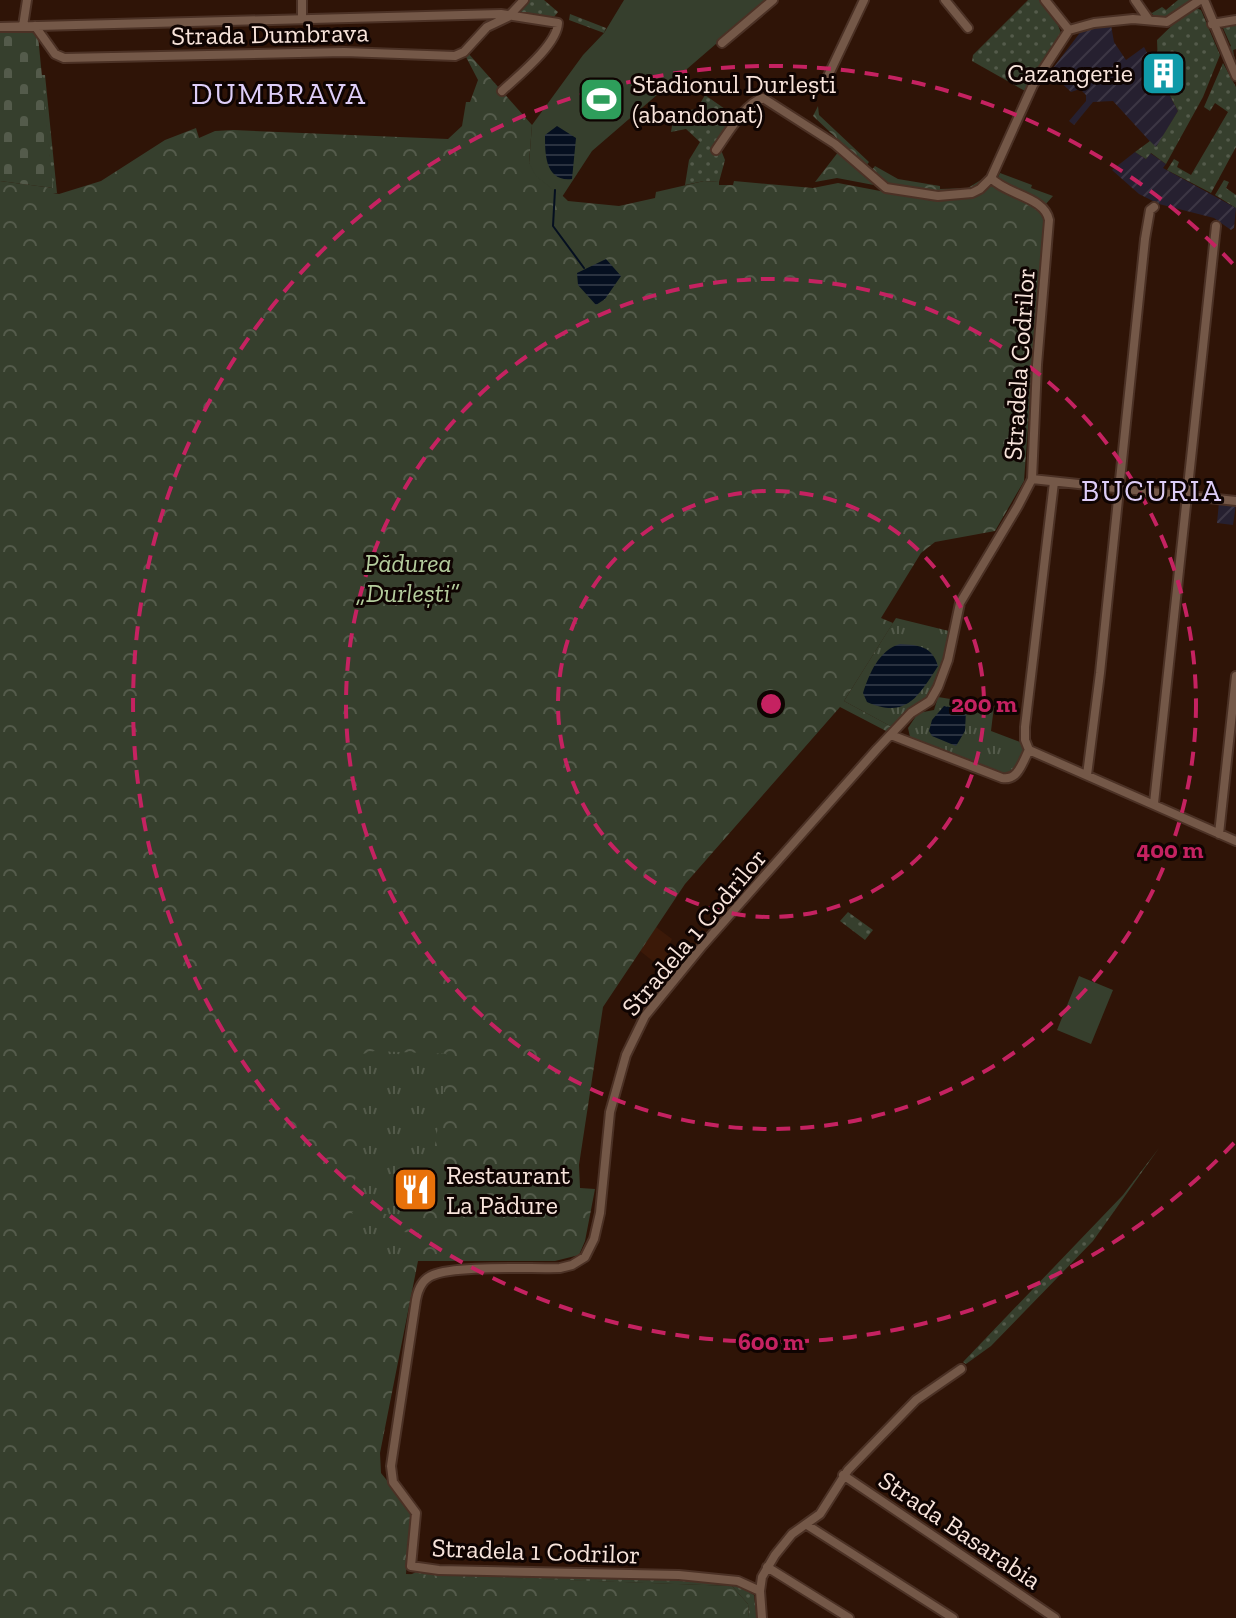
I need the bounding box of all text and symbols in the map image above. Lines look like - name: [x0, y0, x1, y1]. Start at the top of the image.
- street label: Strada Dumbrava: [171, 16, 370, 52]
- building icon: Cazangerie: [1140, 49, 1188, 97]
- place label: Cazangerie: [1007, 57, 1133, 89]
- place label: Stadionul Durlești (abandonat): [632, 68, 836, 130]
- sports icon: Stadionul Durlești (abandonat): [577, 75, 625, 123]
- district label: DUMBRAVA: [191, 76, 367, 112]
- street label: Stradela Codrilor: [996, 267, 1042, 461]
- district label: BUCURIA: [1081, 473, 1223, 509]
- park label: Pădurea „Durlești”: [356, 547, 460, 609]
- text: 200 m: [951, 689, 1017, 718]
- centre of rings: [757, 690, 785, 718]
- text: 400 m: [1137, 835, 1203, 864]
- street label: Stradela 1 Codrilor: [615, 842, 773, 1022]
- place label: Restaurant La Pădure: [446, 1159, 571, 1221]
- restaurant icon: Restaurant La Pădure: [391, 1166, 439, 1214]
- text: 600 m: [738, 1327, 804, 1356]
- street label: Strada Basarabia: [873, 1464, 1048, 1596]
- street label: Stradela 1 Codrilor: [431, 1531, 641, 1571]

